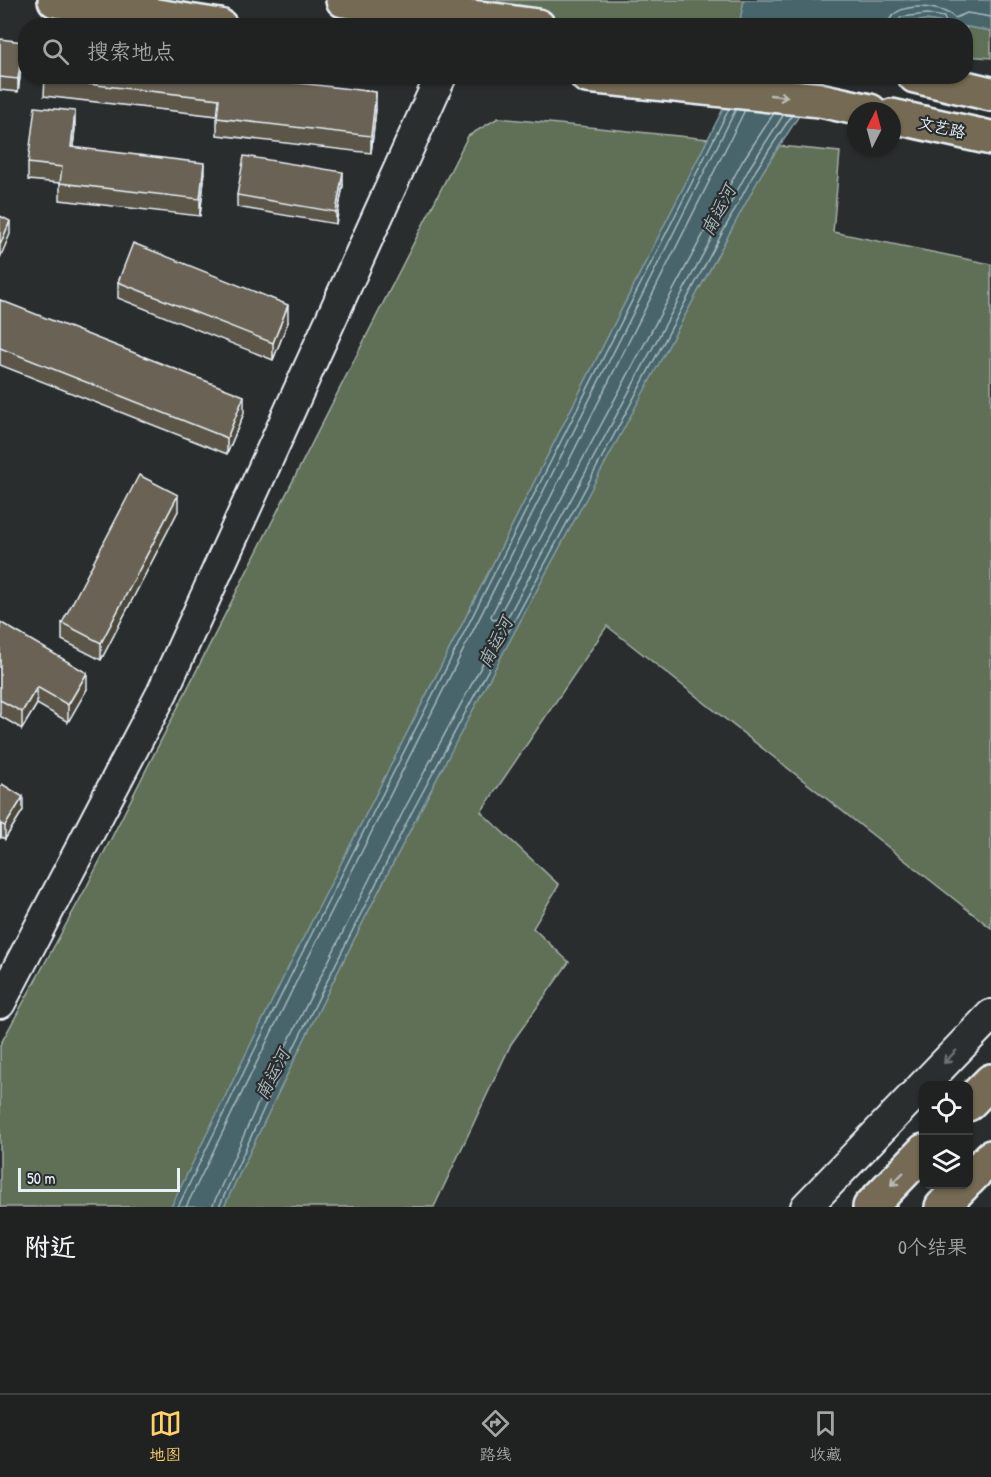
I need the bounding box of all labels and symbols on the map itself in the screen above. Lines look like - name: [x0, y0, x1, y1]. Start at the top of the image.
- one-way arrow: [769, 91, 789, 102]
- north arrow: [847, 102, 901, 156]
- street label: 文艺路: [916, 111, 968, 143]
- water label: 南运河: [695, 178, 743, 240]
- water label: 南运河: [472, 610, 520, 672]
- water label: 南运河: [249, 1042, 297, 1104]
- one-way arrow: [943, 1050, 958, 1065]
- scale bar: [18, 1165, 180, 1192]
- one-way arrow: [890, 1171, 904, 1186]

